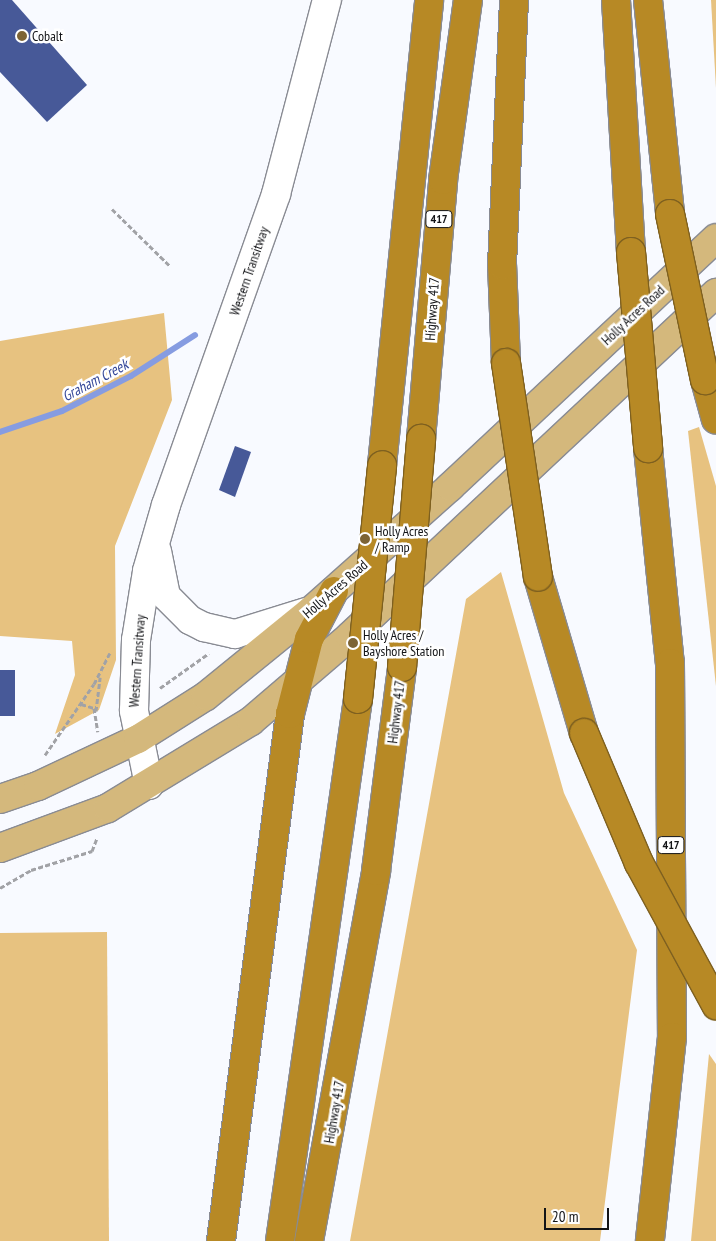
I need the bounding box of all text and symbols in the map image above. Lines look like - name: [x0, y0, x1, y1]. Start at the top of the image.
- place label: Cobalt: [32, 28, 63, 44]
- marker: Cobalt: [16, 30, 28, 42]
- road number: 417: [425, 210, 453, 228]
- street label: Western Transitway: [226, 224, 272, 318]
- street label: Highway 417: [421, 277, 443, 341]
- street label: Holly Acres Road: [598, 281, 668, 349]
- water label: Graham Creek: [59, 355, 131, 405]
- place label: Holly Acres / Ramp: [375, 523, 429, 556]
- marker: Holly Acres / Ramp: [359, 533, 371, 545]
- street label: Holly Acres Road: [299, 556, 371, 622]
- street label: Western Transitway: [125, 614, 149, 708]
- place label: Holly Acres / Bayshore Station: [363, 627, 445, 660]
- marker: Holly Acres / Bayshore Station: [347, 637, 359, 649]
- street label: Highway 417: [384, 679, 408, 745]
- road number: 417: [657, 836, 685, 854]
- street label: Highway 417: [320, 1079, 348, 1145]
- scale bar: [546, 1198, 611, 1230]
- text: 20 m: [552, 1207, 578, 1226]

